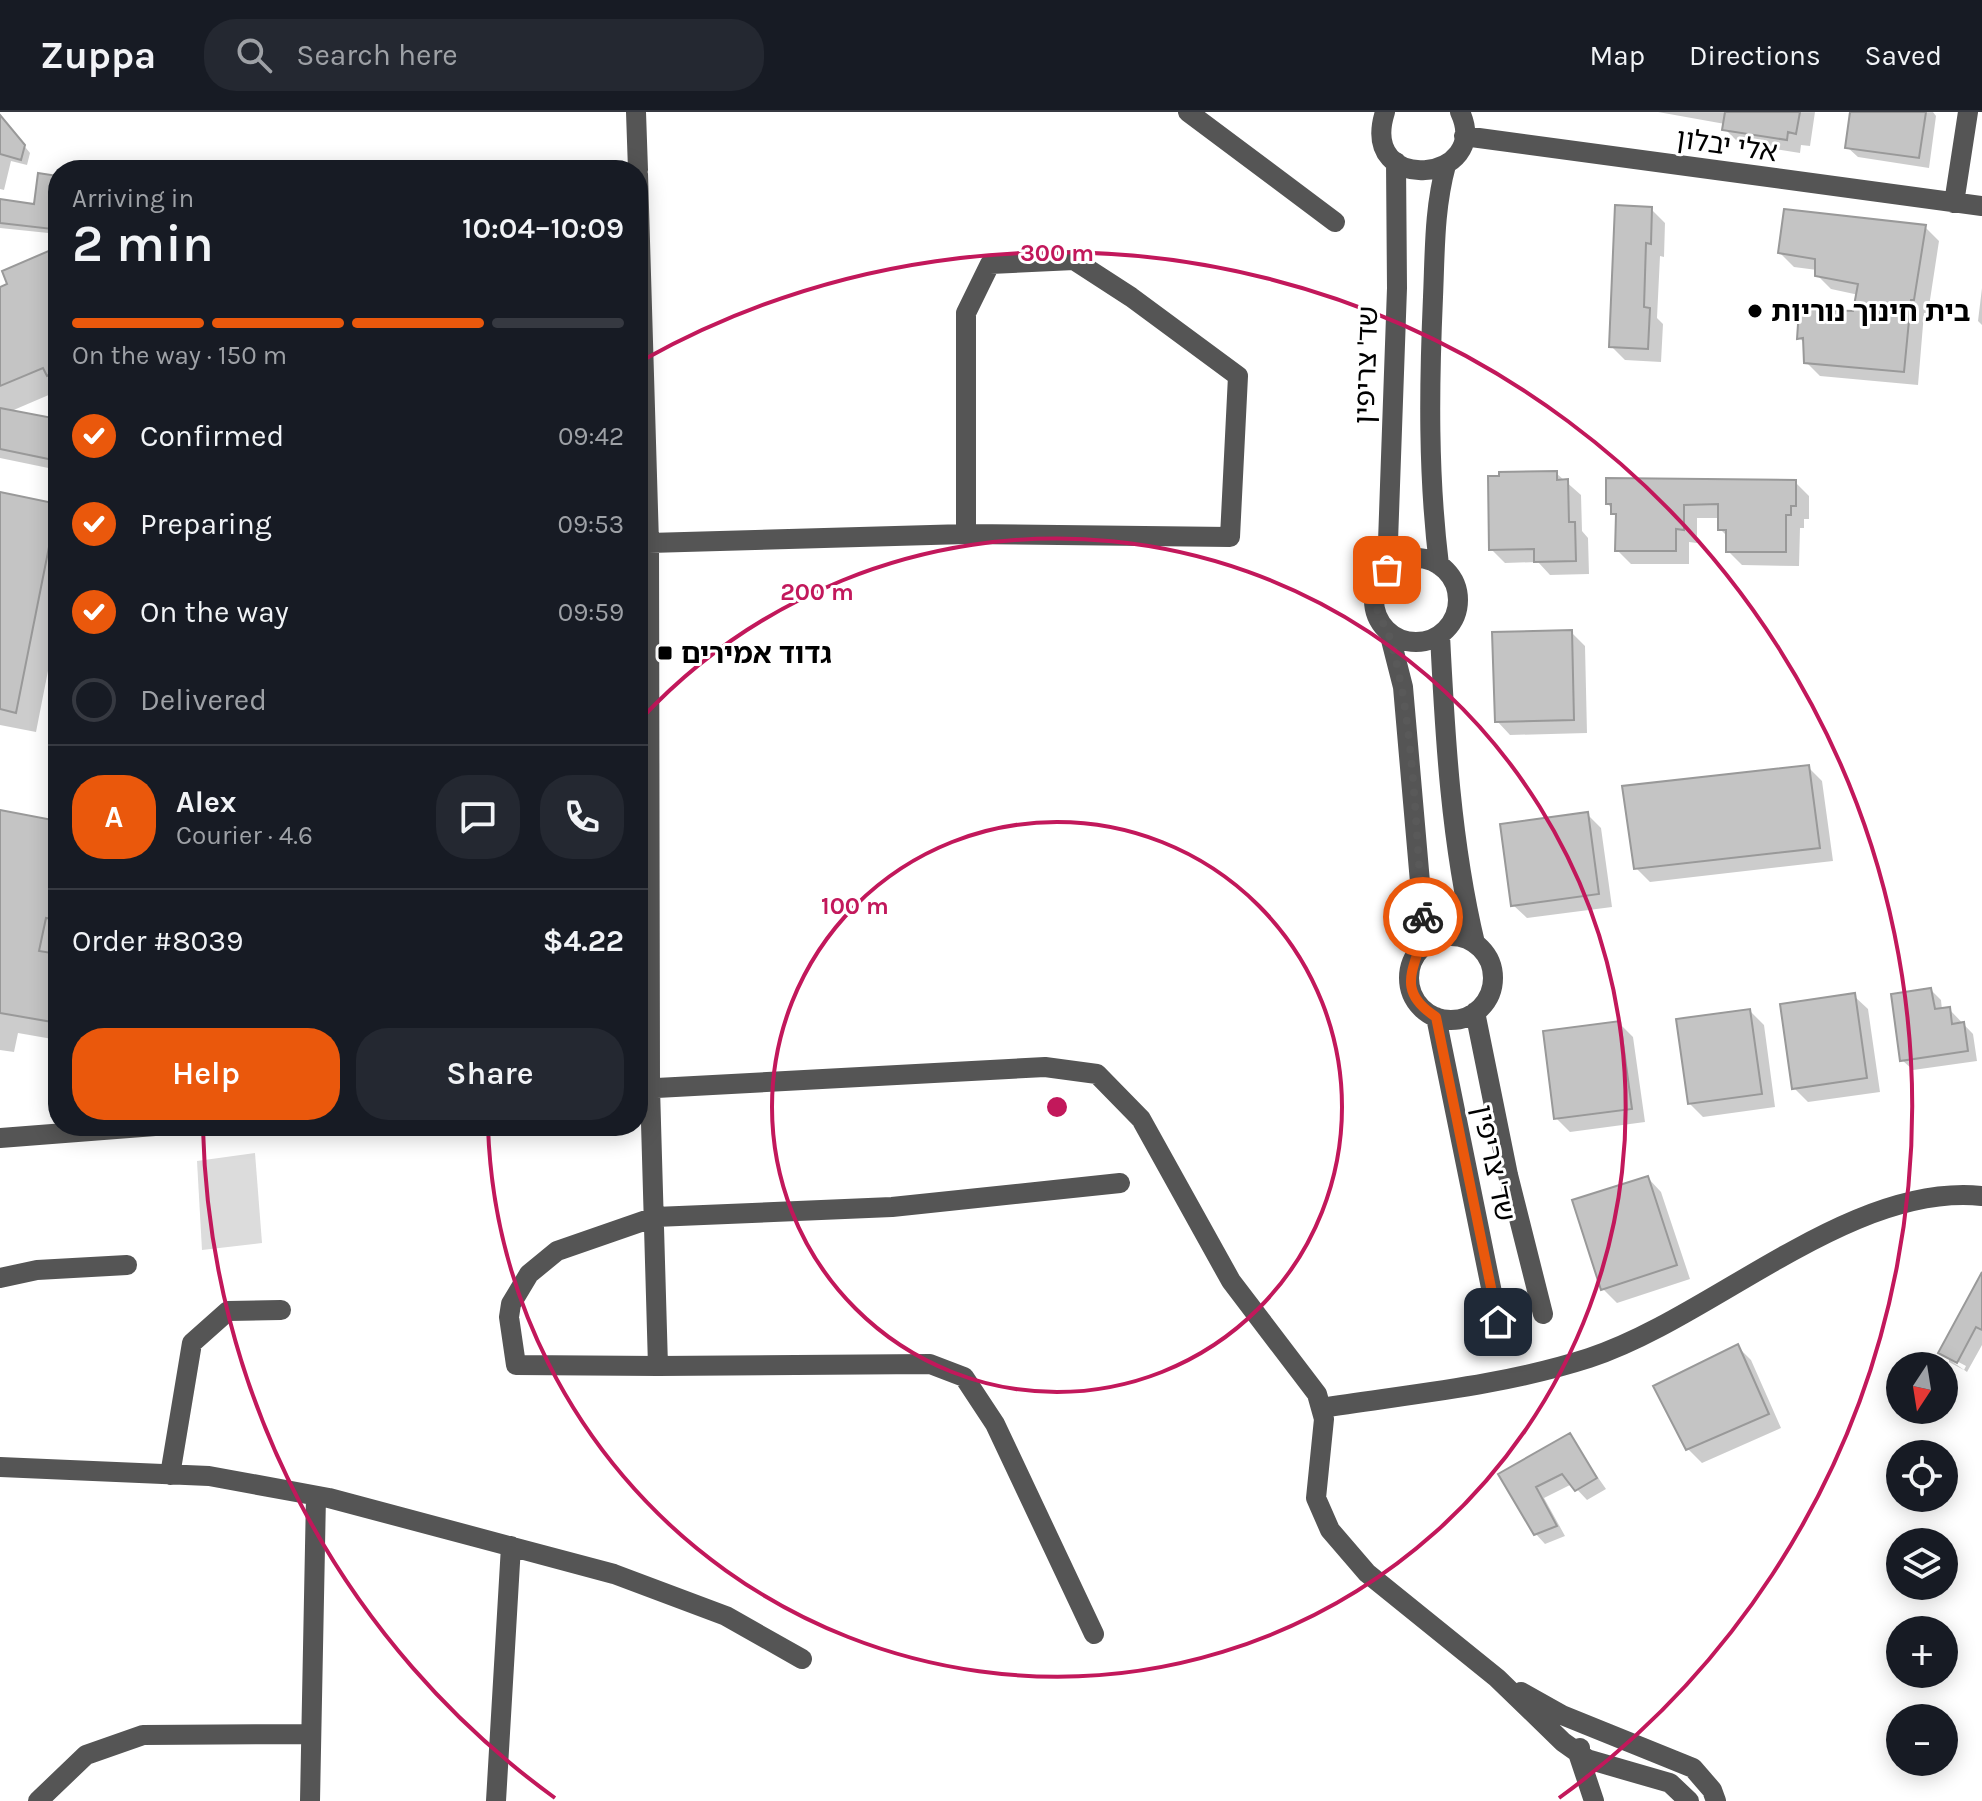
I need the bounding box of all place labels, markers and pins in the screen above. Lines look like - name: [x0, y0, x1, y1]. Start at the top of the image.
- place label: בית חינוך נוריות: [1771, 295, 1970, 328]
- marker: בית חינוך נוריות: [1746, 302, 1764, 320]
- pin: [1353, 536, 1421, 604]
- place label: גדוד אמירים: [681, 637, 832, 670]
- marker: גדוד אמירים: [656, 644, 674, 662]
- centre of rings: [1043, 1093, 1071, 1121]
- pin: [1464, 1288, 1532, 1356]

